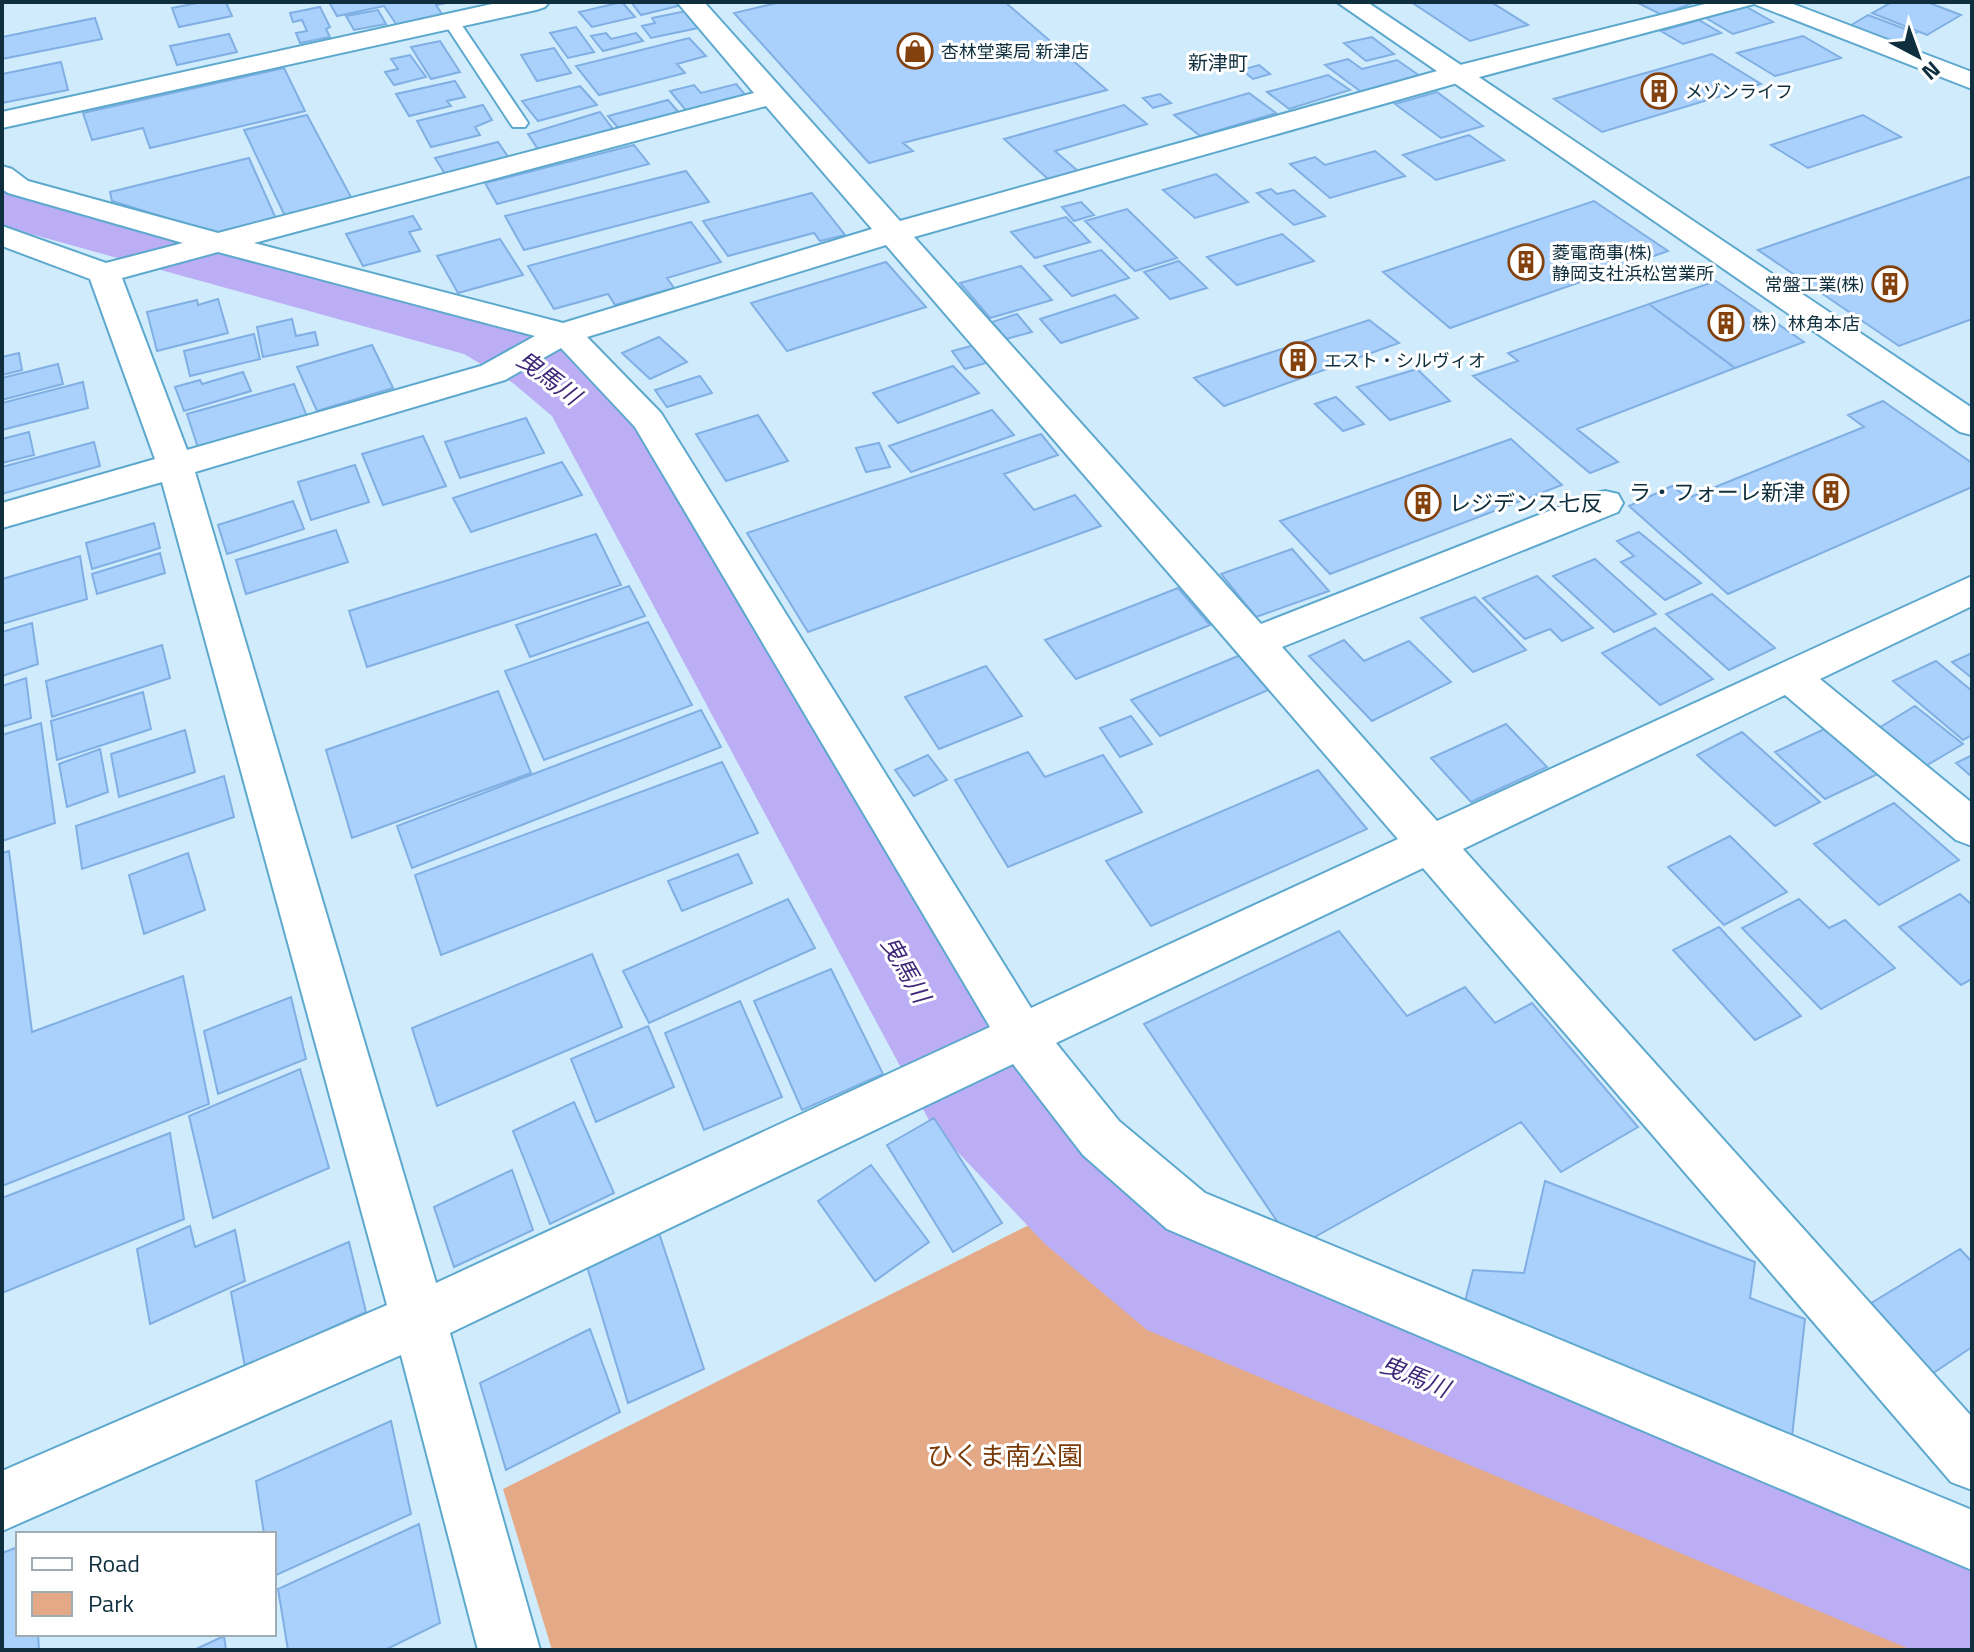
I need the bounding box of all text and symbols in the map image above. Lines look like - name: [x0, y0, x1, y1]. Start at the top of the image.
- north arrow: [1878, 16, 1958, 96]
- shop icon: 杏林堂薬局 新津店: [896, 32, 934, 70]
- place label: 杏林堂薬局 新津店: [941, 38, 1089, 65]
- district label: 新津町: [1188, 47, 1248, 78]
- text: N: [1914, 53, 1948, 89]
- building icon: メゾンライフ: [1640, 72, 1678, 110]
- place label: メゾンライフ: [1685, 78, 1793, 105]
- place label: 菱電商事(株) 静岡支社浜松営業所: [1552, 239, 1714, 287]
- building icon: 菱電商事(株) 静岡支社浜松営業所: [1507, 243, 1545, 281]
- building icon: 常盤工業(株): [1871, 265, 1909, 303]
- place label: 常盤工業(株): [1764, 271, 1864, 298]
- building icon: 株）林角本店: [1707, 304, 1745, 342]
- place label: 株）林角本店: [1752, 310, 1860, 337]
- water label: 曳馬川: [509, 341, 591, 415]
- building icon: エスト・シルヴィオ: [1279, 341, 1317, 379]
- place label: エスト・シルヴィオ: [1324, 347, 1486, 374]
- building icon: ラ・フォーレ新津: [1812, 473, 1850, 511]
- place label: ラ・フォーレ新津: [1629, 475, 1805, 509]
- building icon: レジデンス七反: [1404, 484, 1442, 522]
- place label: レジデンス七反: [1449, 486, 1603, 520]
- water label: 曳馬川: [872, 929, 941, 1012]
- water label: 曳馬川: [1375, 1346, 1458, 1407]
- park label: ひくま南公園: [927, 1436, 1083, 1475]
- legend: [16, 1532, 276, 1636]
- text: Road: [88, 1545, 140, 1581]
- text: Park: [88, 1585, 134, 1621]

